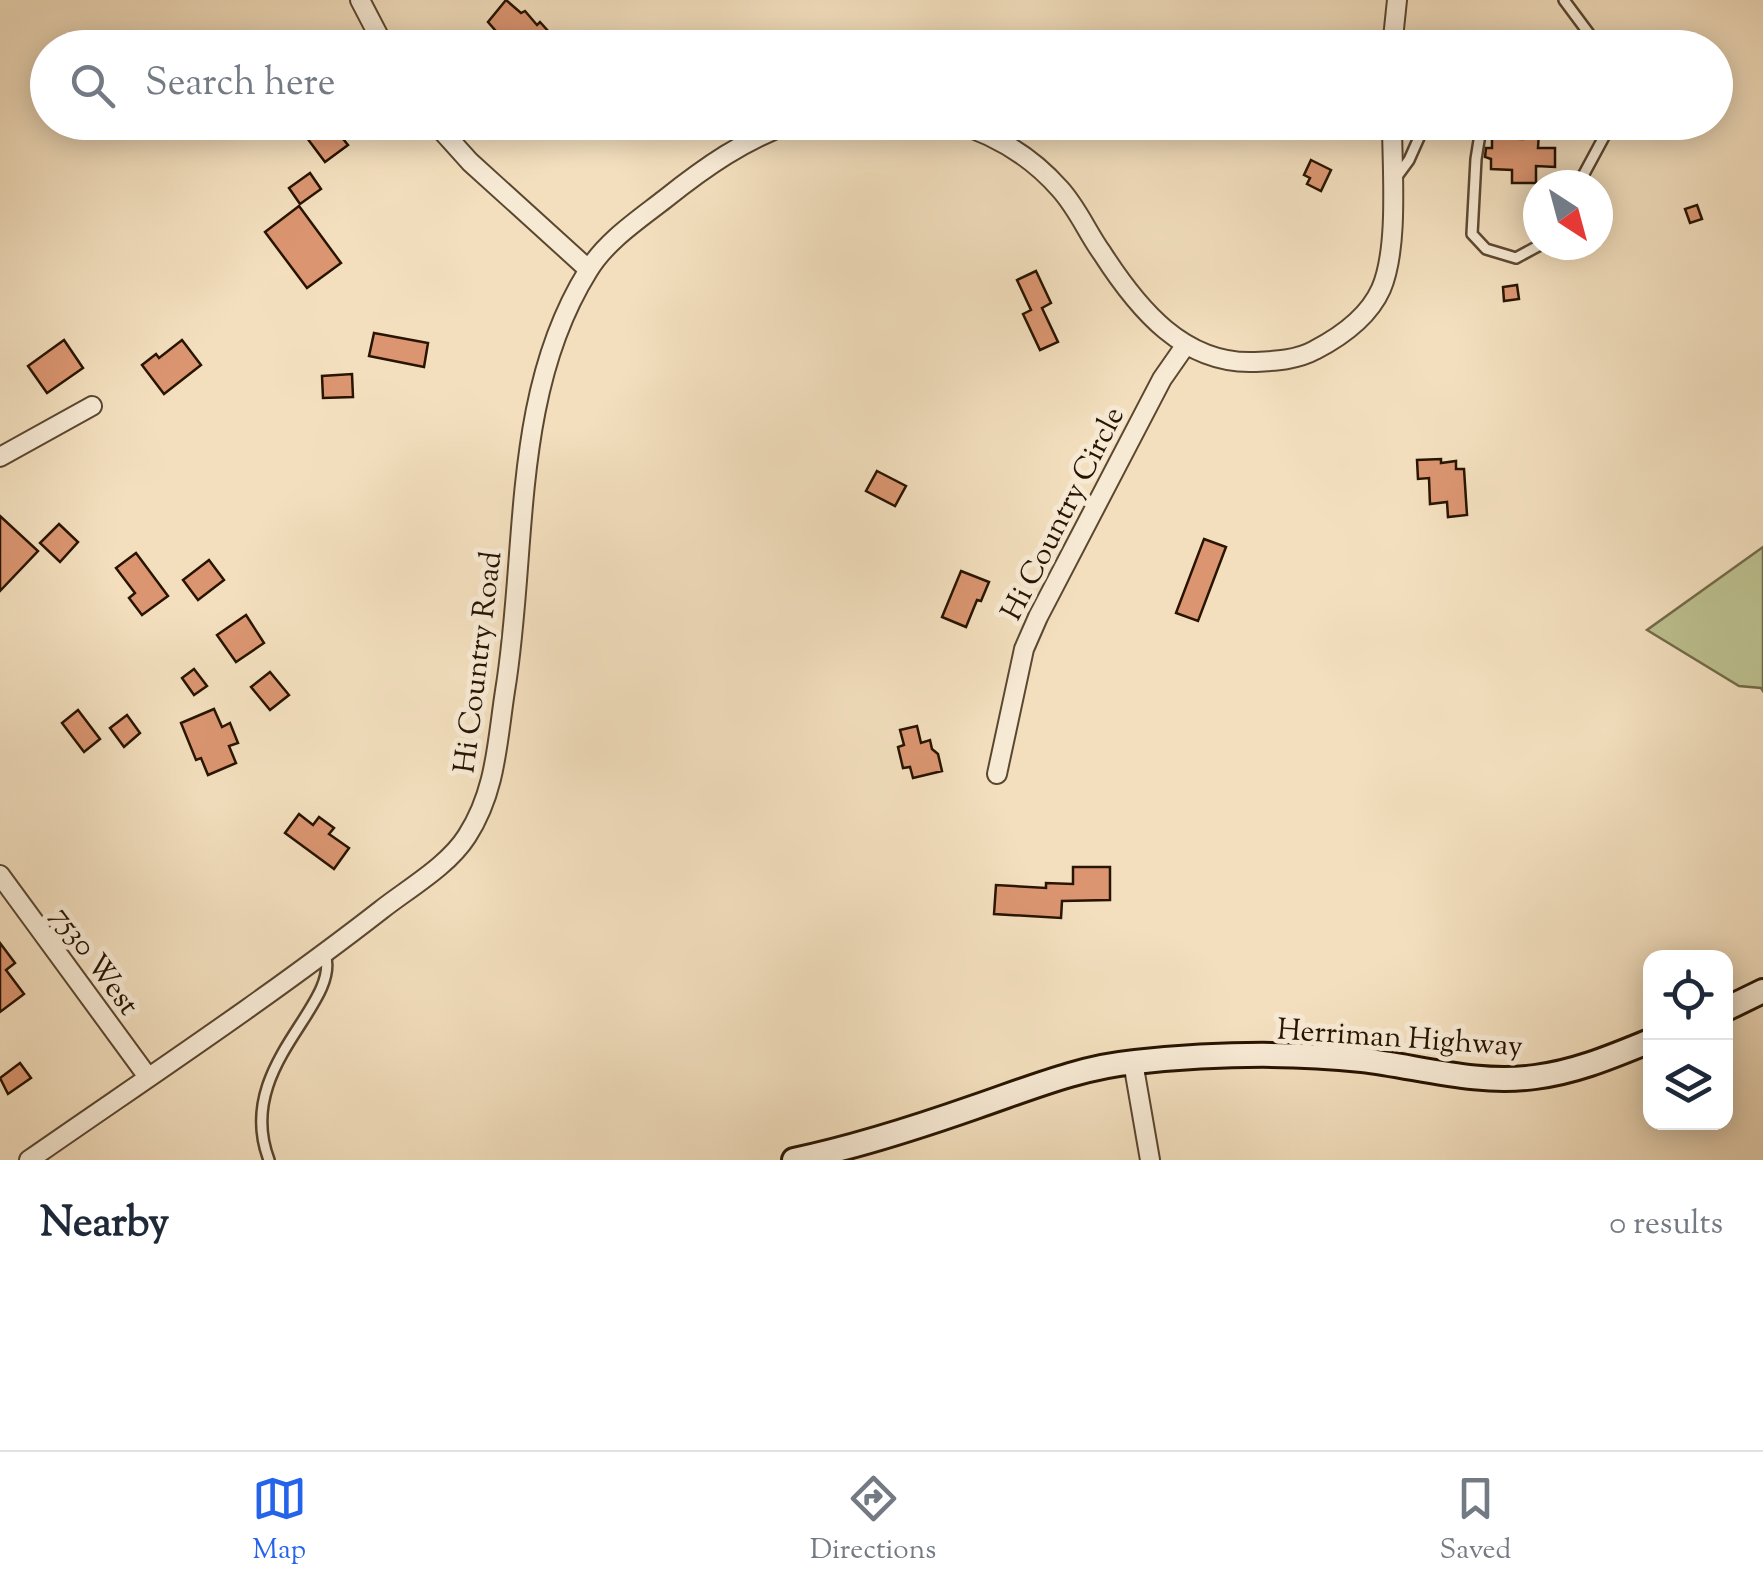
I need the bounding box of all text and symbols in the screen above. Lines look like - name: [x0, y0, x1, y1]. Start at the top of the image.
- search box: [30, 30, 1733, 140]
- icon: search: [65, 58, 120, 113]
- text: Search here: [145, 58, 336, 112]
- north arrow: [1523, 170, 1613, 260]
- street label: Hi Country Circle: [992, 400, 1137, 628]
- street label: Hi Country Road: [445, 549, 514, 776]
- street label: 7530 West: [40, 898, 148, 1025]
- map controls: [1643, 950, 1733, 1130]
- button: locate: [1643, 950, 1733, 1040]
- street label: Herriman Highway: [1275, 1009, 1524, 1070]
- button: layers: [1643, 1040, 1733, 1130]
- text: Nearby: [40, 1195, 169, 1255]
- text: 0 results: [1609, 1202, 1723, 1248]
- tab: Map: [252, 1471, 307, 1571]
- tab: Directions: [810, 1471, 936, 1571]
- tab: Saved: [1439, 1471, 1511, 1571]

